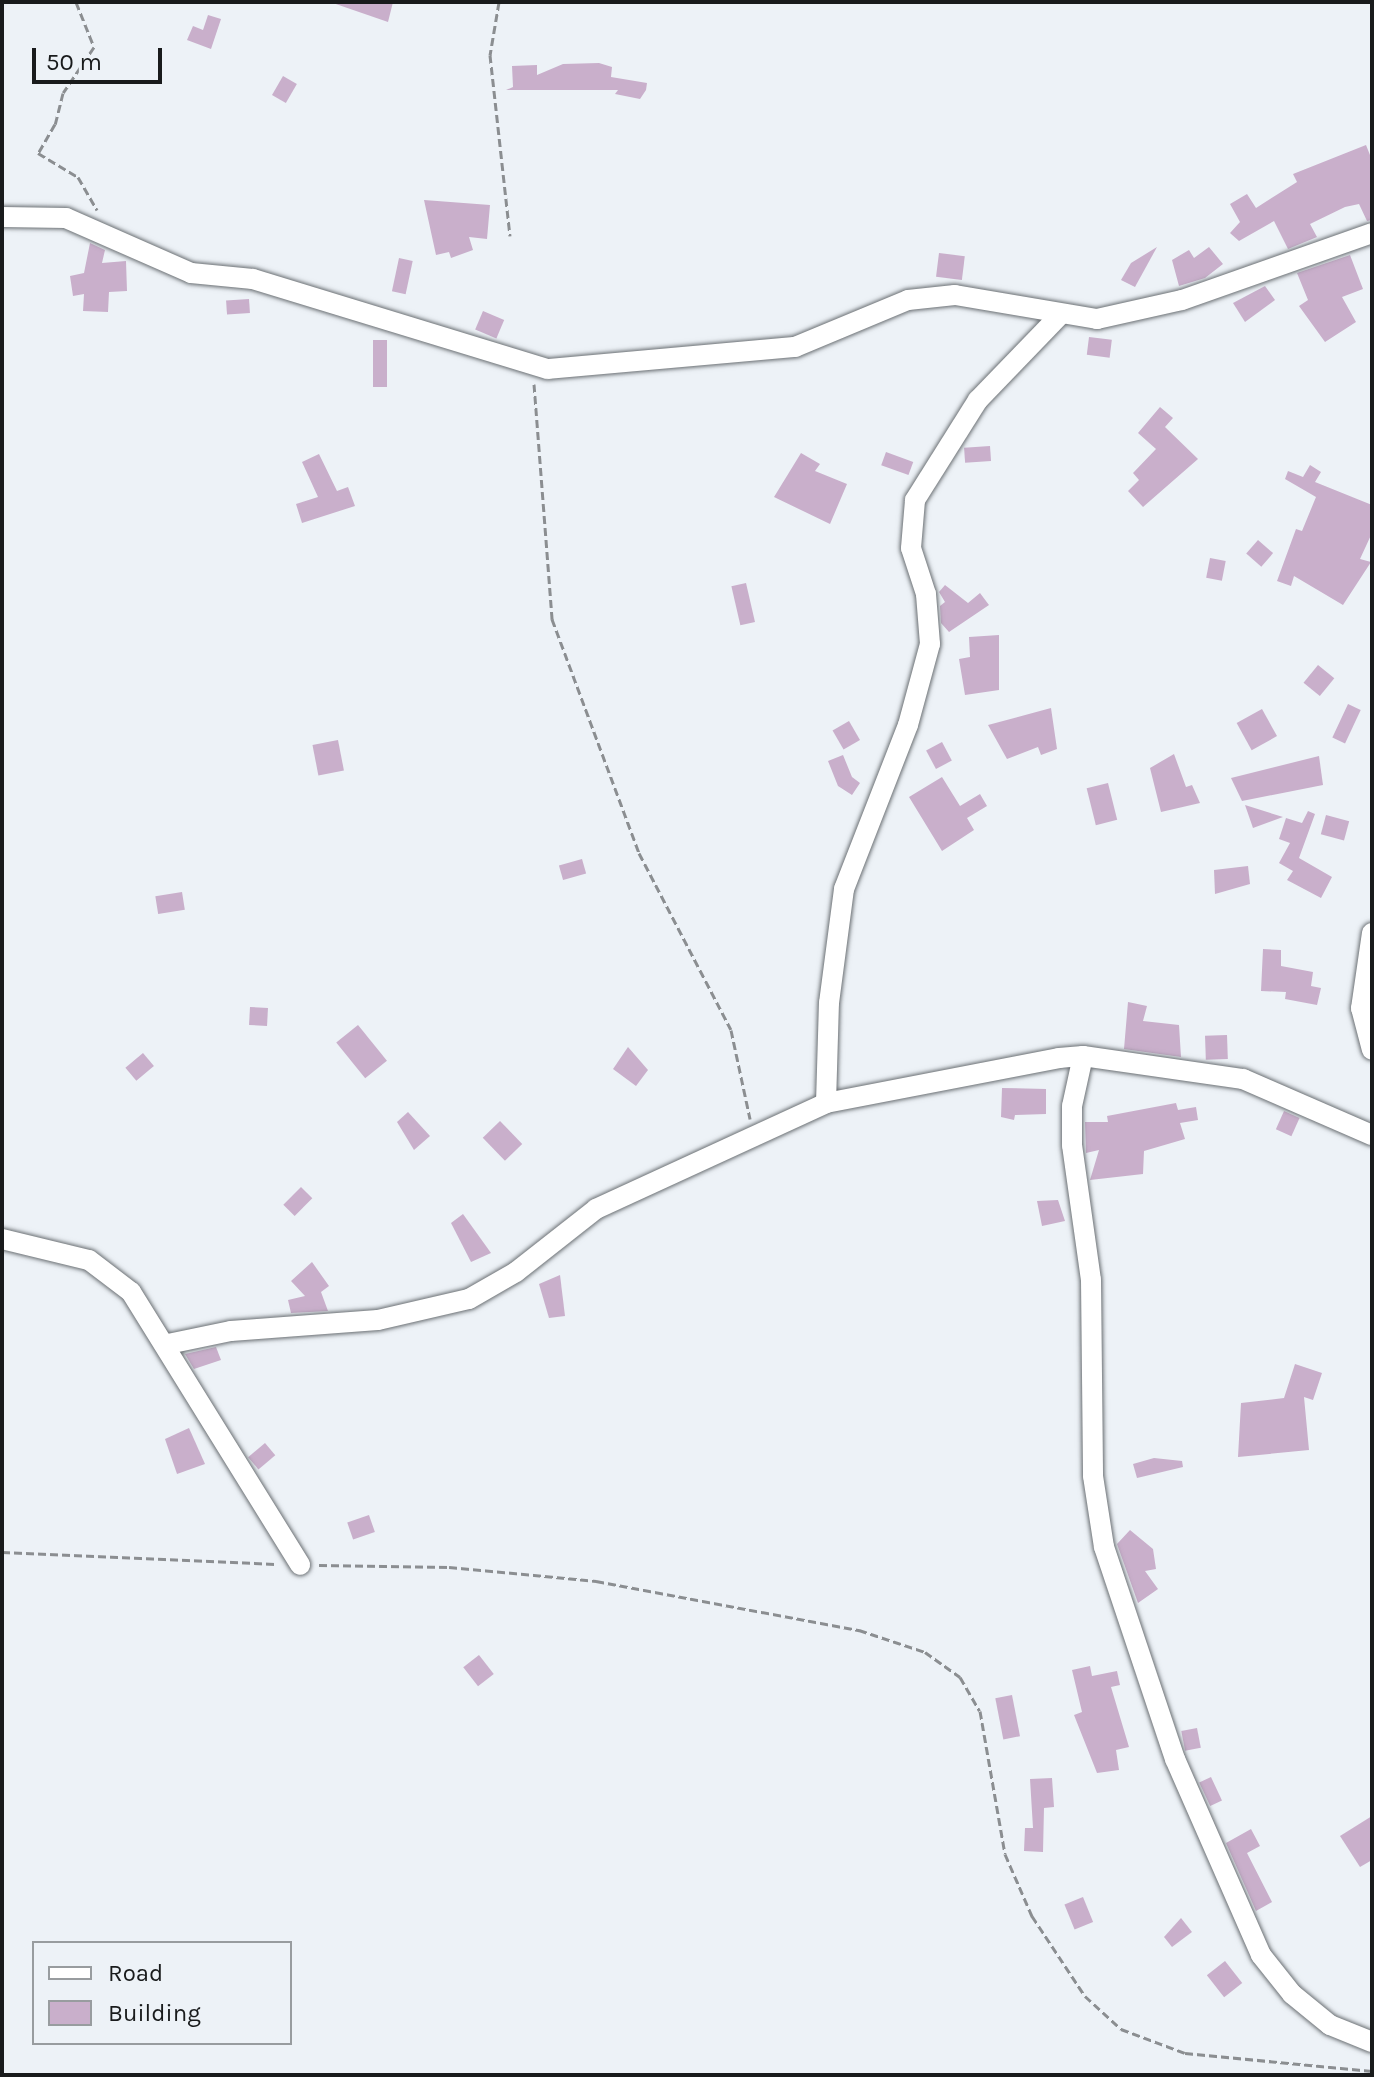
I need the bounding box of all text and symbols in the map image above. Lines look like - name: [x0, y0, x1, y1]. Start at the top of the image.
- scale bar: [36, 32, 166, 82]
- text: 50 m: [46, 48, 102, 76]
- legend: [32, 1941, 292, 2045]
- text: Road: [108, 1959, 163, 1987]
- text: Building: [108, 1999, 201, 2027]

